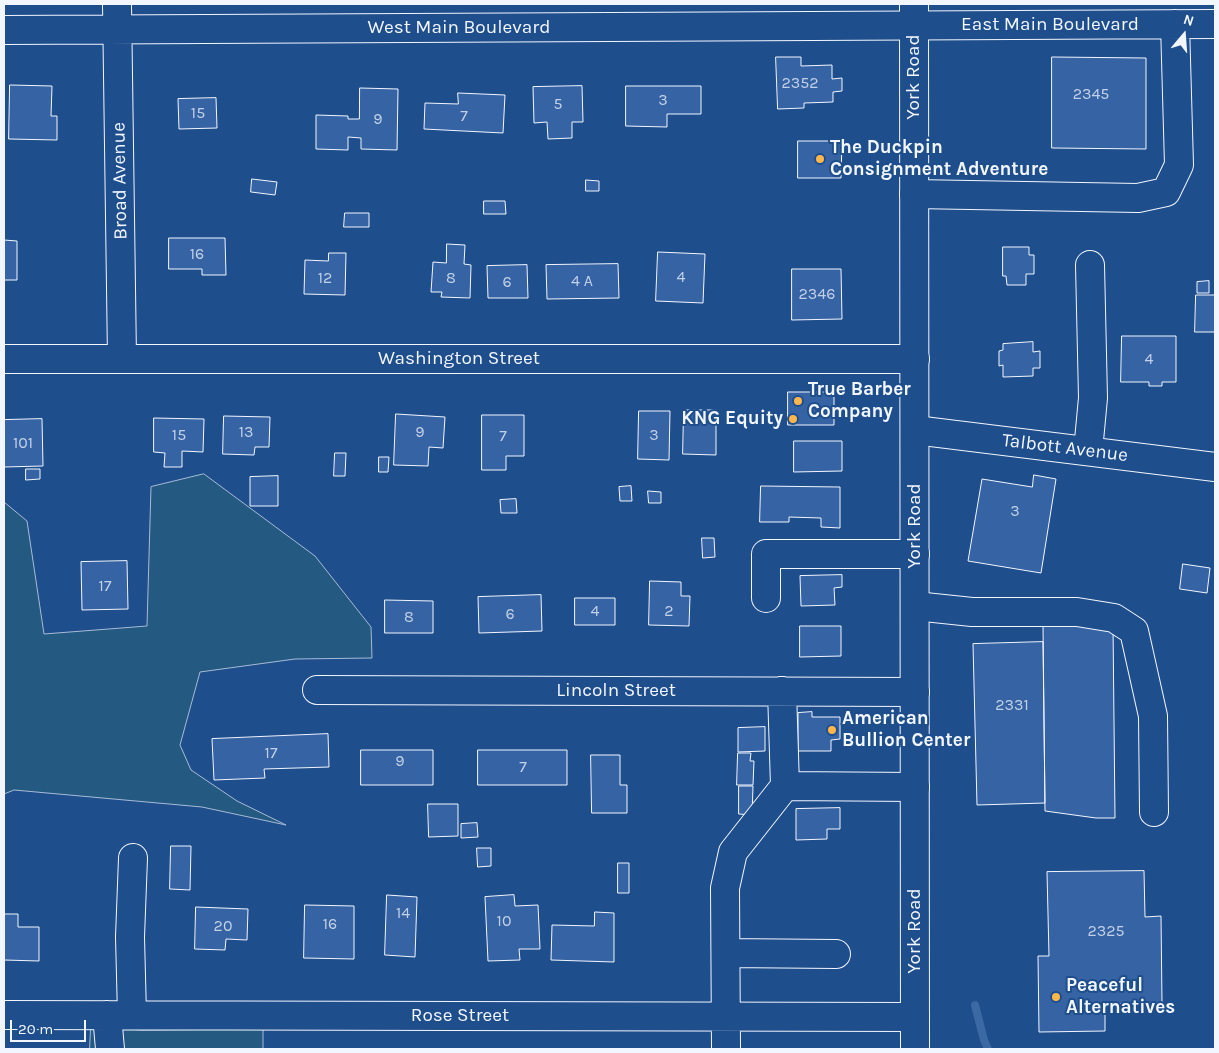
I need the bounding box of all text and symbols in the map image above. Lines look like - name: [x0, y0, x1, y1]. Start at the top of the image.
- north arrow: [1159, 10, 1209, 60]
- text: N: [1181, 11, 1196, 30]
- street label: East Main Boulevard: [961, 14, 1139, 36]
- street label: West Main Boulevard: [368, 17, 550, 39]
- street label: York Road: [903, 34, 925, 120]
- house number: 2352: [781, 73, 819, 93]
- house number: 2345: [1073, 84, 1109, 104]
- house number: 3: [658, 90, 668, 110]
- house number: 5: [553, 94, 563, 114]
- house number: 15: [191, 103, 205, 123]
- house number: 7: [460, 106, 468, 126]
- house number: 9: [373, 109, 383, 129]
- street label: Broad Avenue: [108, 122, 132, 240]
- place label: The Duckpin Consignment Adventure: [830, 137, 1048, 181]
- marker: The Duckpin Consignment Adventure: [814, 153, 826, 165]
- house number: 16: [190, 244, 204, 264]
- house number: 4: [677, 267, 685, 287]
- house number: 12: [318, 268, 332, 288]
- house number: 8: [446, 268, 456, 288]
- house number: 4 A: [571, 271, 593, 291]
- house number: 6: [502, 272, 512, 292]
- house number: 2346: [799, 284, 835, 304]
- street label: Washington Street: [378, 348, 540, 370]
- house number: 4: [1145, 349, 1153, 369]
- place label: True Barber Company: [808, 379, 911, 423]
- marker: True Barber Company: [792, 395, 804, 407]
- place label: KNG Equity: [681, 408, 783, 430]
- marker: KNG Equity: [787, 413, 799, 425]
- house number: 13: [239, 422, 253, 442]
- house number: 9: [415, 422, 425, 442]
- house number: 15: [172, 425, 186, 445]
- house number: 3: [649, 425, 659, 445]
- house number: 7: [499, 426, 507, 446]
- street label: Talbott Avenue: [1001, 429, 1129, 467]
- house number: 101: [13, 433, 33, 453]
- street label: York Road: [904, 483, 926, 569]
- house number: 3: [1010, 501, 1020, 521]
- house number: 17: [99, 576, 111, 596]
- house number: 4: [591, 601, 599, 621]
- house number: 2: [664, 601, 674, 621]
- house number: 6: [505, 604, 515, 624]
- house number: 8: [404, 607, 414, 627]
- street label: Lincoln Street: [556, 680, 676, 702]
- house number: 2331: [995, 695, 1029, 715]
- place label: American Bullion Center: [842, 708, 970, 752]
- marker: American Bullion Center: [826, 724, 838, 736]
- house number: 17: [265, 743, 277, 763]
- house number: 9: [395, 751, 405, 771]
- house number: 7: [519, 757, 527, 777]
- street label: York Road: [904, 888, 926, 974]
- house number: 14: [396, 903, 410, 923]
- house number: 10: [497, 911, 511, 931]
- house number: 16: [323, 914, 337, 934]
- house number: 20: [214, 916, 232, 936]
- house number: 2325: [1087, 921, 1125, 941]
- place label: Peaceful Alternatives: [1066, 975, 1175, 1019]
- marker: Peaceful Alternatives: [1050, 991, 1062, 1003]
- street label: Rose Street: [411, 1005, 509, 1027]
- scale bar: [12, 1010, 89, 1042]
- text: 20 m: [18, 1020, 53, 1038]

